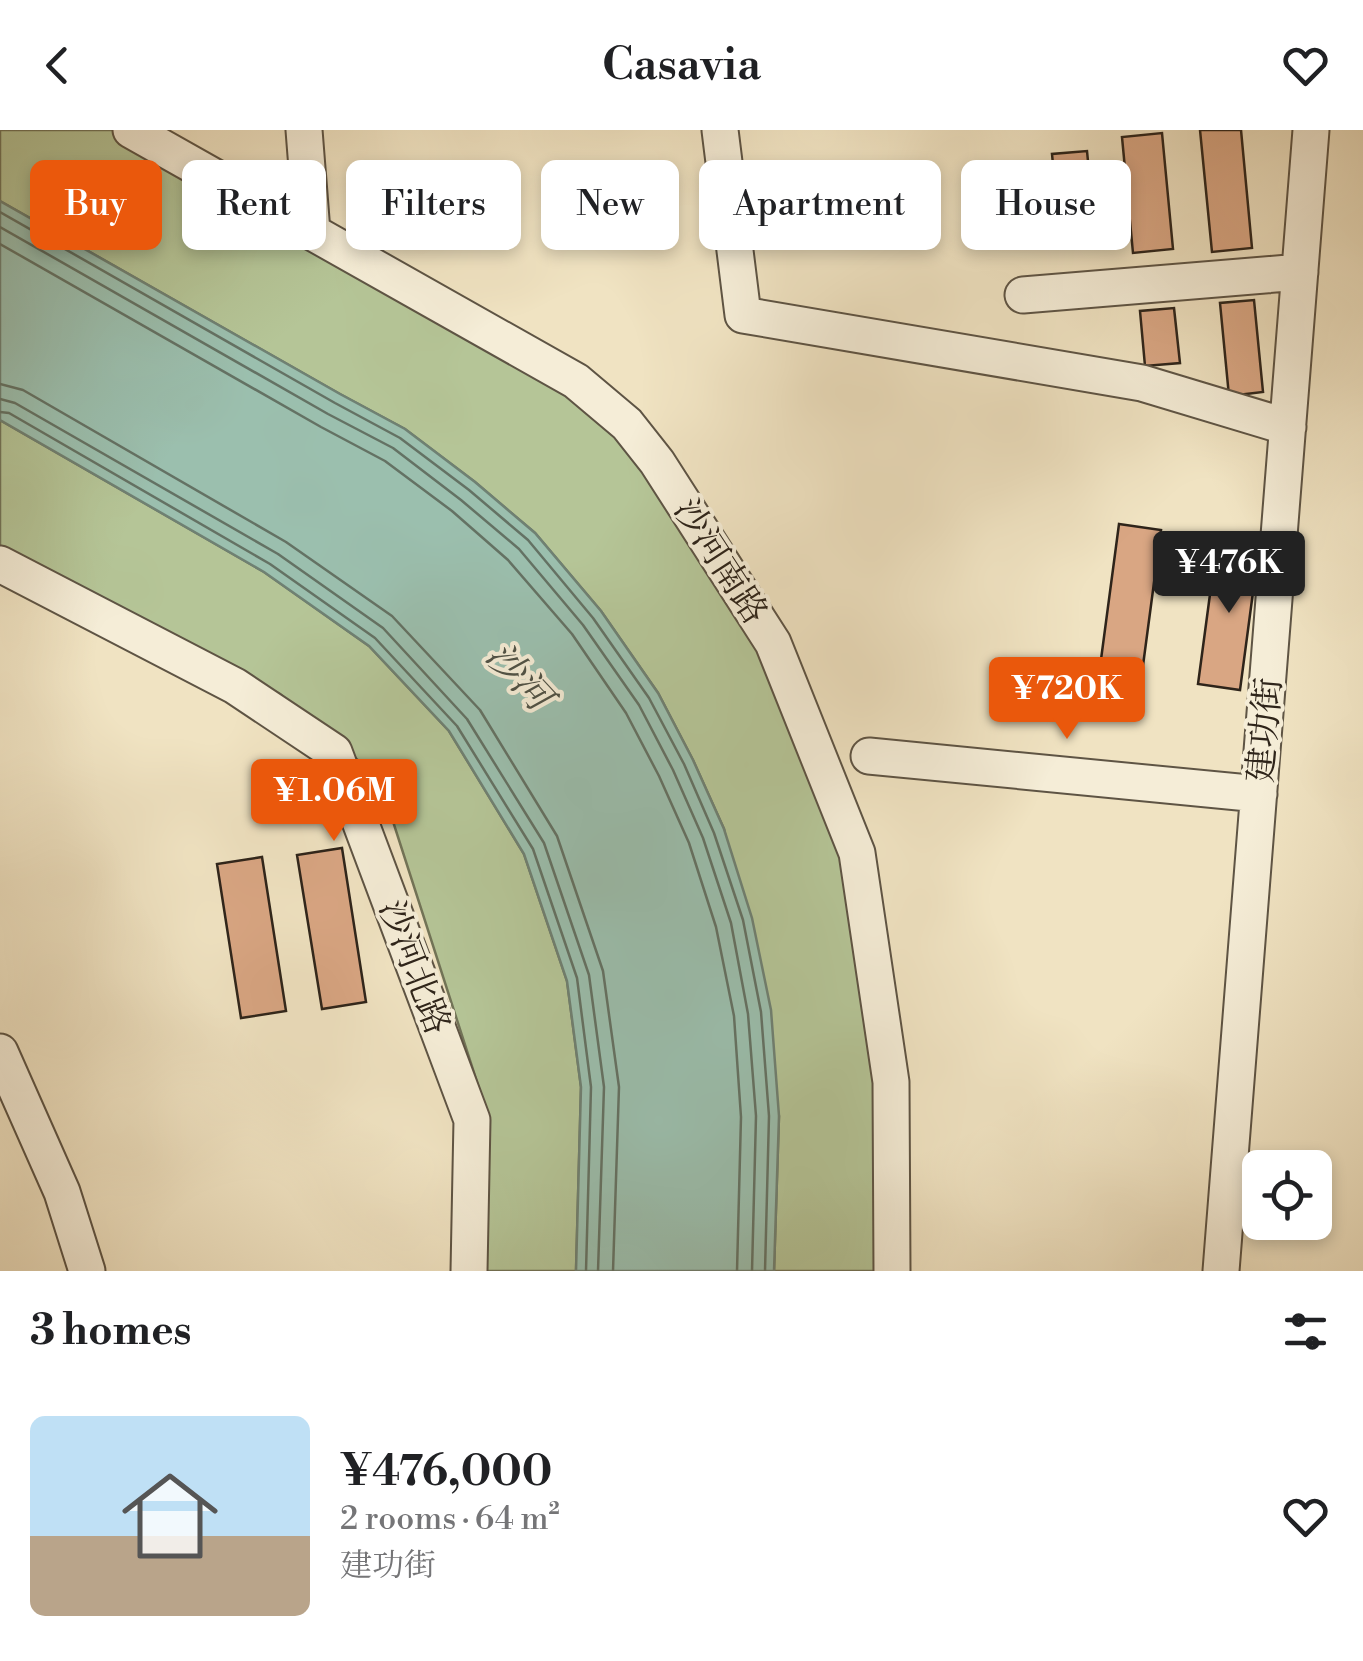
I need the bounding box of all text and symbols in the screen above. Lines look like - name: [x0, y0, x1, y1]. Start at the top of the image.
- text: Casavia: [602, 37, 761, 94]
- icon: back: [30, 38, 85, 93]
- icon: heart: [1278, 38, 1333, 93]
- chip: Buy: [30, 160, 162, 250]
- chip: Rent: [182, 160, 326, 250]
- chip: Filters: [346, 160, 521, 250]
- chip: New: [541, 160, 679, 250]
- chip: Apartment: [699, 160, 941, 250]
- chip: House: [961, 160, 1131, 250]
- street label: 沙河南路: [664, 491, 776, 632]
- pin: ¥476K: [1159, 531, 1299, 616]
- text: ¥476K: [1175, 543, 1283, 583]
- water label: 沙河: [475, 633, 565, 725]
- pin: ¥720K: [997, 657, 1137, 742]
- text: ¥720K: [1011, 669, 1123, 709]
- street label: 建功街: [1239, 676, 1291, 784]
- pin: ¥1.06M: [253, 759, 415, 844]
- text: ¥1.06M: [273, 771, 395, 811]
- street label: 沙河北路: [368, 894, 459, 1041]
- map controls: [1242, 1150, 1332, 1240]
- button: locate: [1242, 1150, 1332, 1240]
- icon: filters: [1278, 1304, 1333, 1359]
- text: 3 homes: [30, 1305, 192, 1358]
- text: ¥476,000: [340, 1446, 552, 1499]
- icon: home: [110, 1456, 230, 1576]
- icon: heart: [1278, 1489, 1333, 1544]
- text: 2 rooms · 64 m²: [340, 1499, 560, 1539]
- text: 建功街: [340, 1546, 436, 1586]

